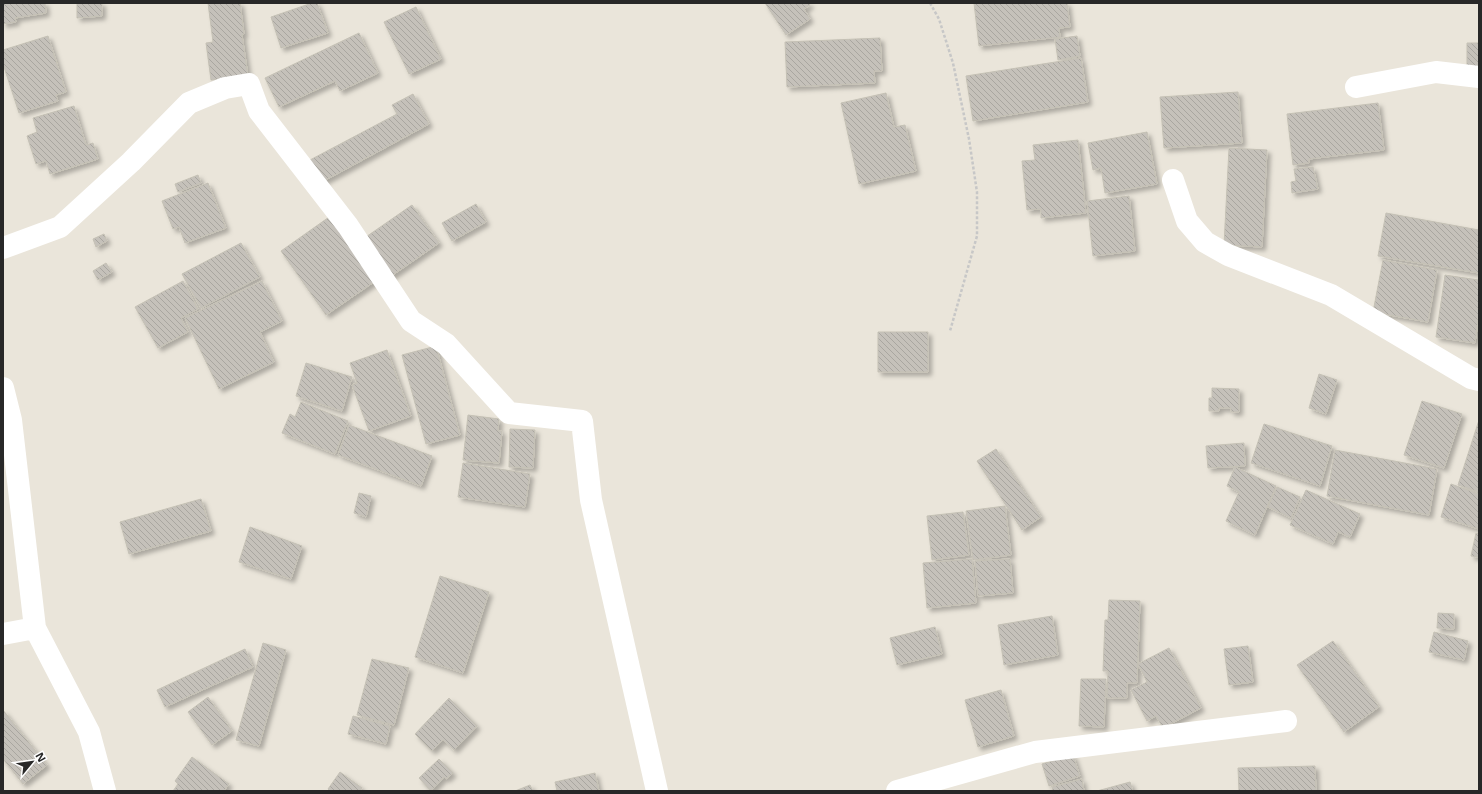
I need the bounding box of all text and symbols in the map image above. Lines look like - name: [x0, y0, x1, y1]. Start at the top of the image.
- north arrow: [12, 742, 52, 782]
- text: N: [32, 749, 50, 764]

